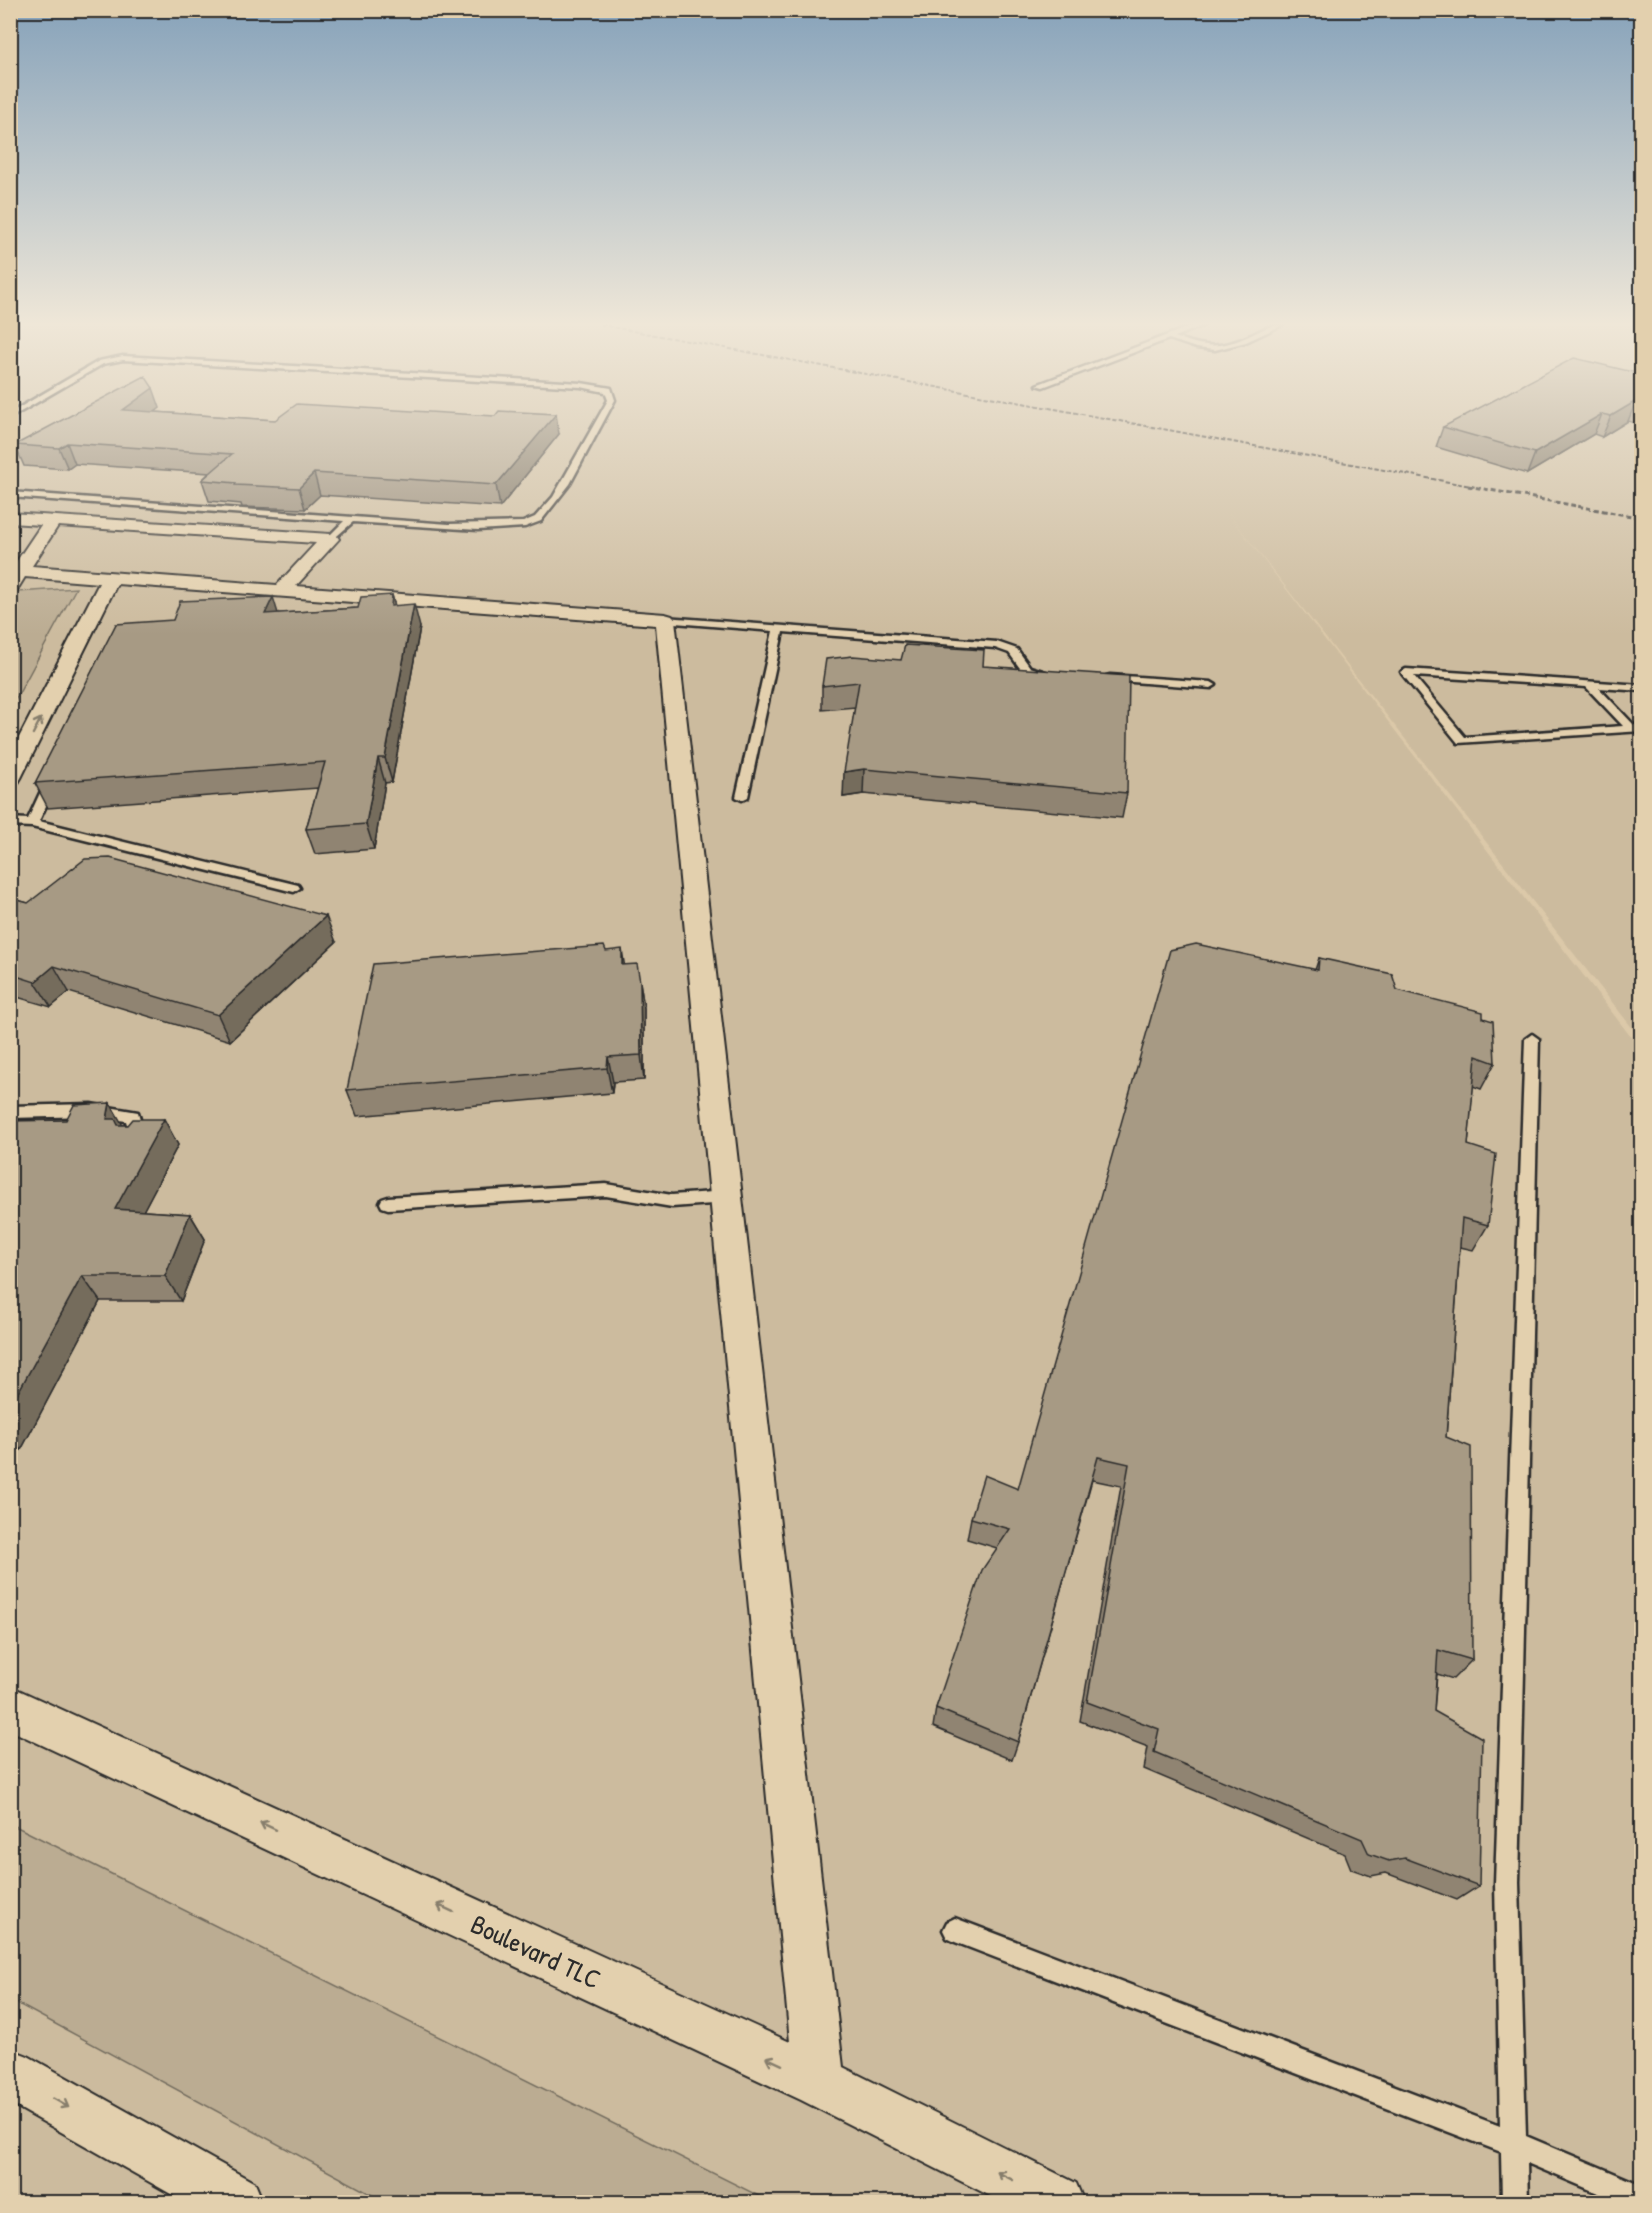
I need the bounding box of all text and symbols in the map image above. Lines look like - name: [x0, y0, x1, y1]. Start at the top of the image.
- one-way arrow: [31, 717, 43, 735]
- one-way arrow: [259, 1820, 277, 1832]
- one-way arrow: [436, 1902, 454, 1914]
- street label: Boulevard TLC: [465, 1905, 607, 1997]
- one-way arrow: [765, 2055, 783, 2067]
- one-way arrow: [52, 2097, 69, 2109]
- one-way arrow: [996, 2170, 1014, 2181]

